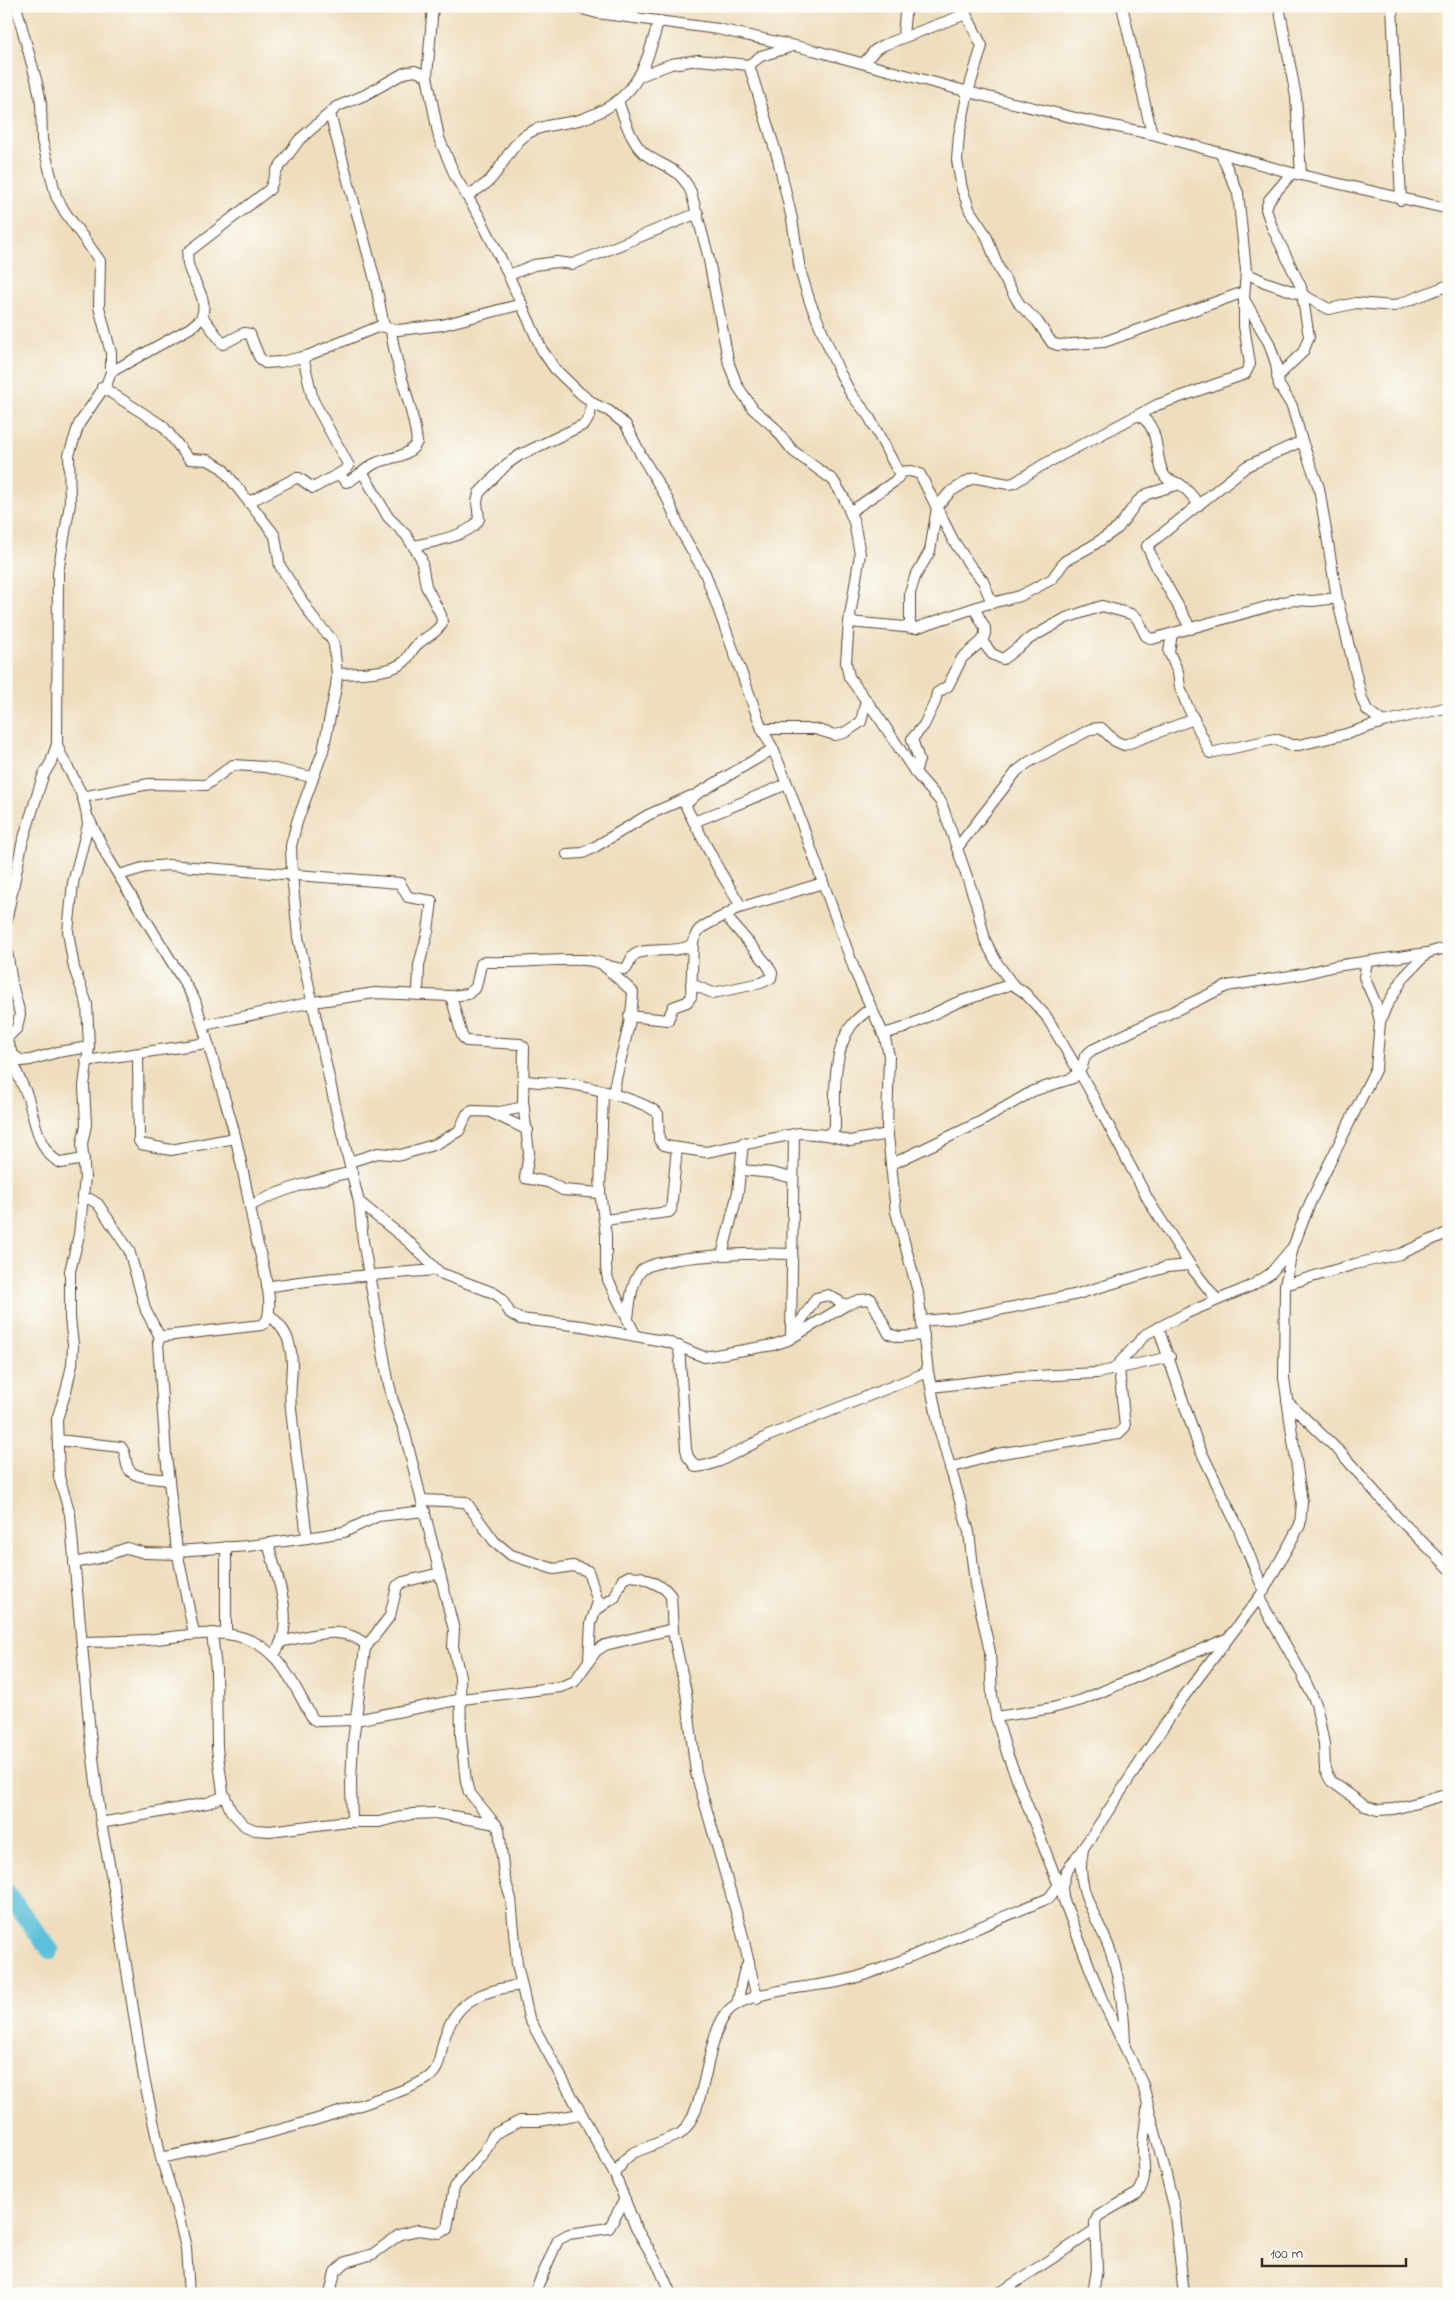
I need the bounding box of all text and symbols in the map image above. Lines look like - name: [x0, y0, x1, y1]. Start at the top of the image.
- scale bar: [1262, 2235, 1406, 2267]
- text: 100 m: [1270, 2243, 1303, 2265]

